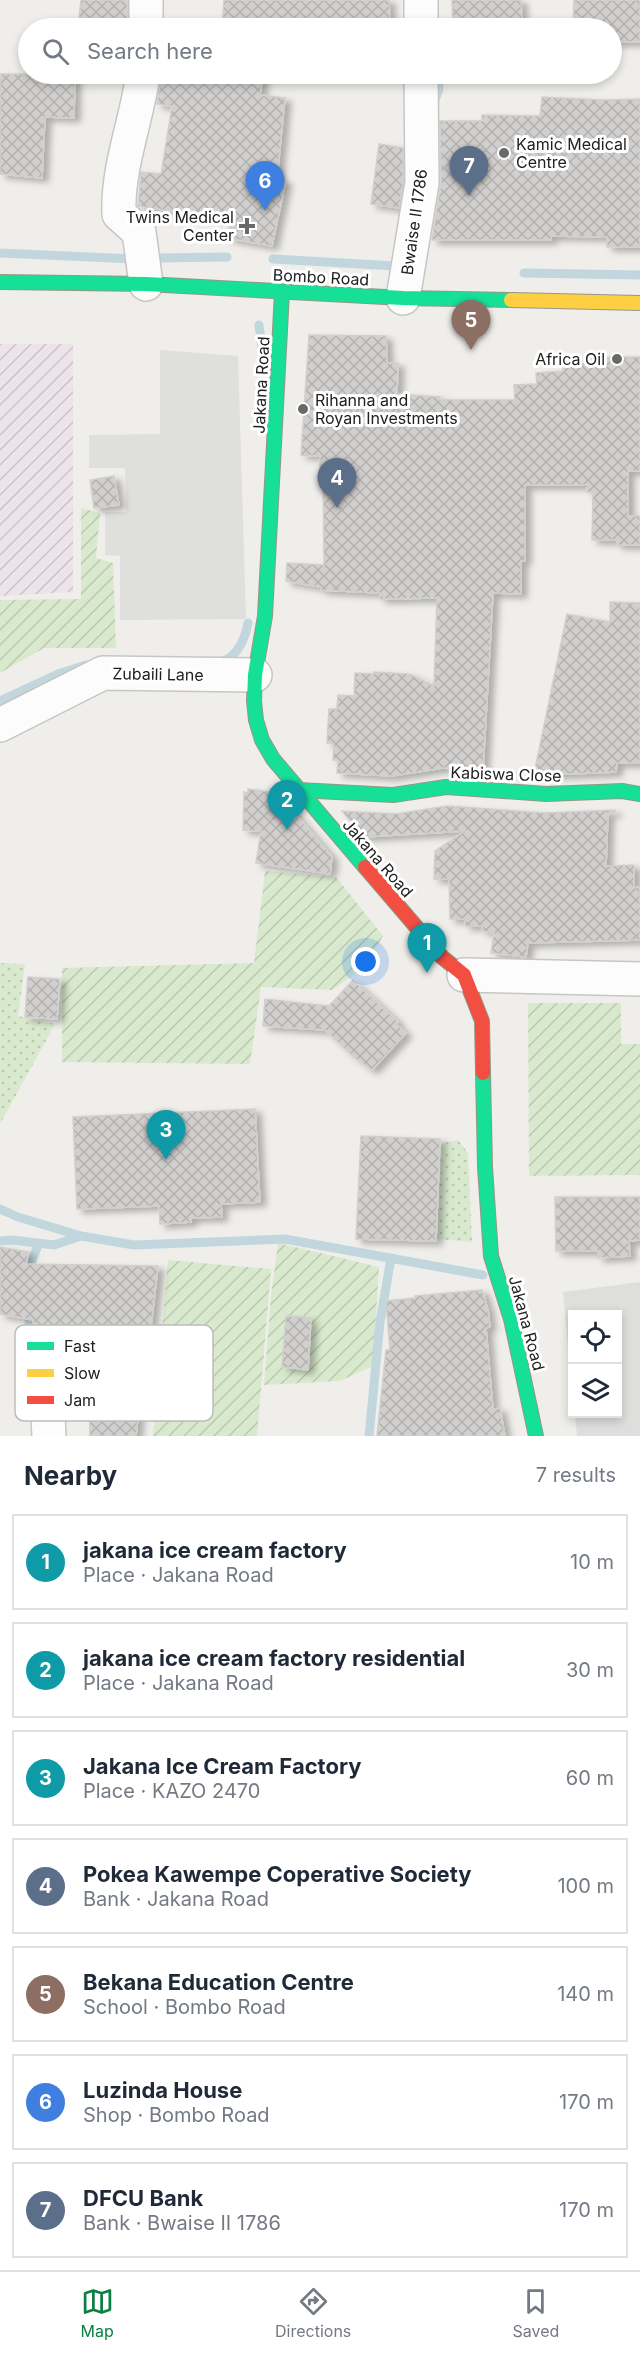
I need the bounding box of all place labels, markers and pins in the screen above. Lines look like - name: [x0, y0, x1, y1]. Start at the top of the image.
- place label: Kamic Medical Centre: [516, 134, 627, 172]
- pin: 7: [450, 146, 488, 196]
- marker: Kamic Medical Centre: [497, 146, 511, 160]
- pin: 6: [246, 162, 284, 211]
- place label: Twins Medical Center: [126, 207, 234, 245]
- marker: Twins Medical Center: [238, 217, 256, 235]
- pin: 5: [452, 300, 490, 350]
- place label: Africa Oil: [535, 349, 605, 369]
- marker: Africa Oil: [610, 352, 624, 366]
- place label: Rihanna and Royan Investments: [315, 390, 458, 428]
- marker: Rihanna and Royan Investments: [296, 402, 310, 416]
- pin: 4: [318, 458, 356, 508]
- pin: 2: [268, 780, 306, 830]
- pin: 1: [408, 924, 446, 973]
- pin: 3: [146, 1110, 186, 1160]

